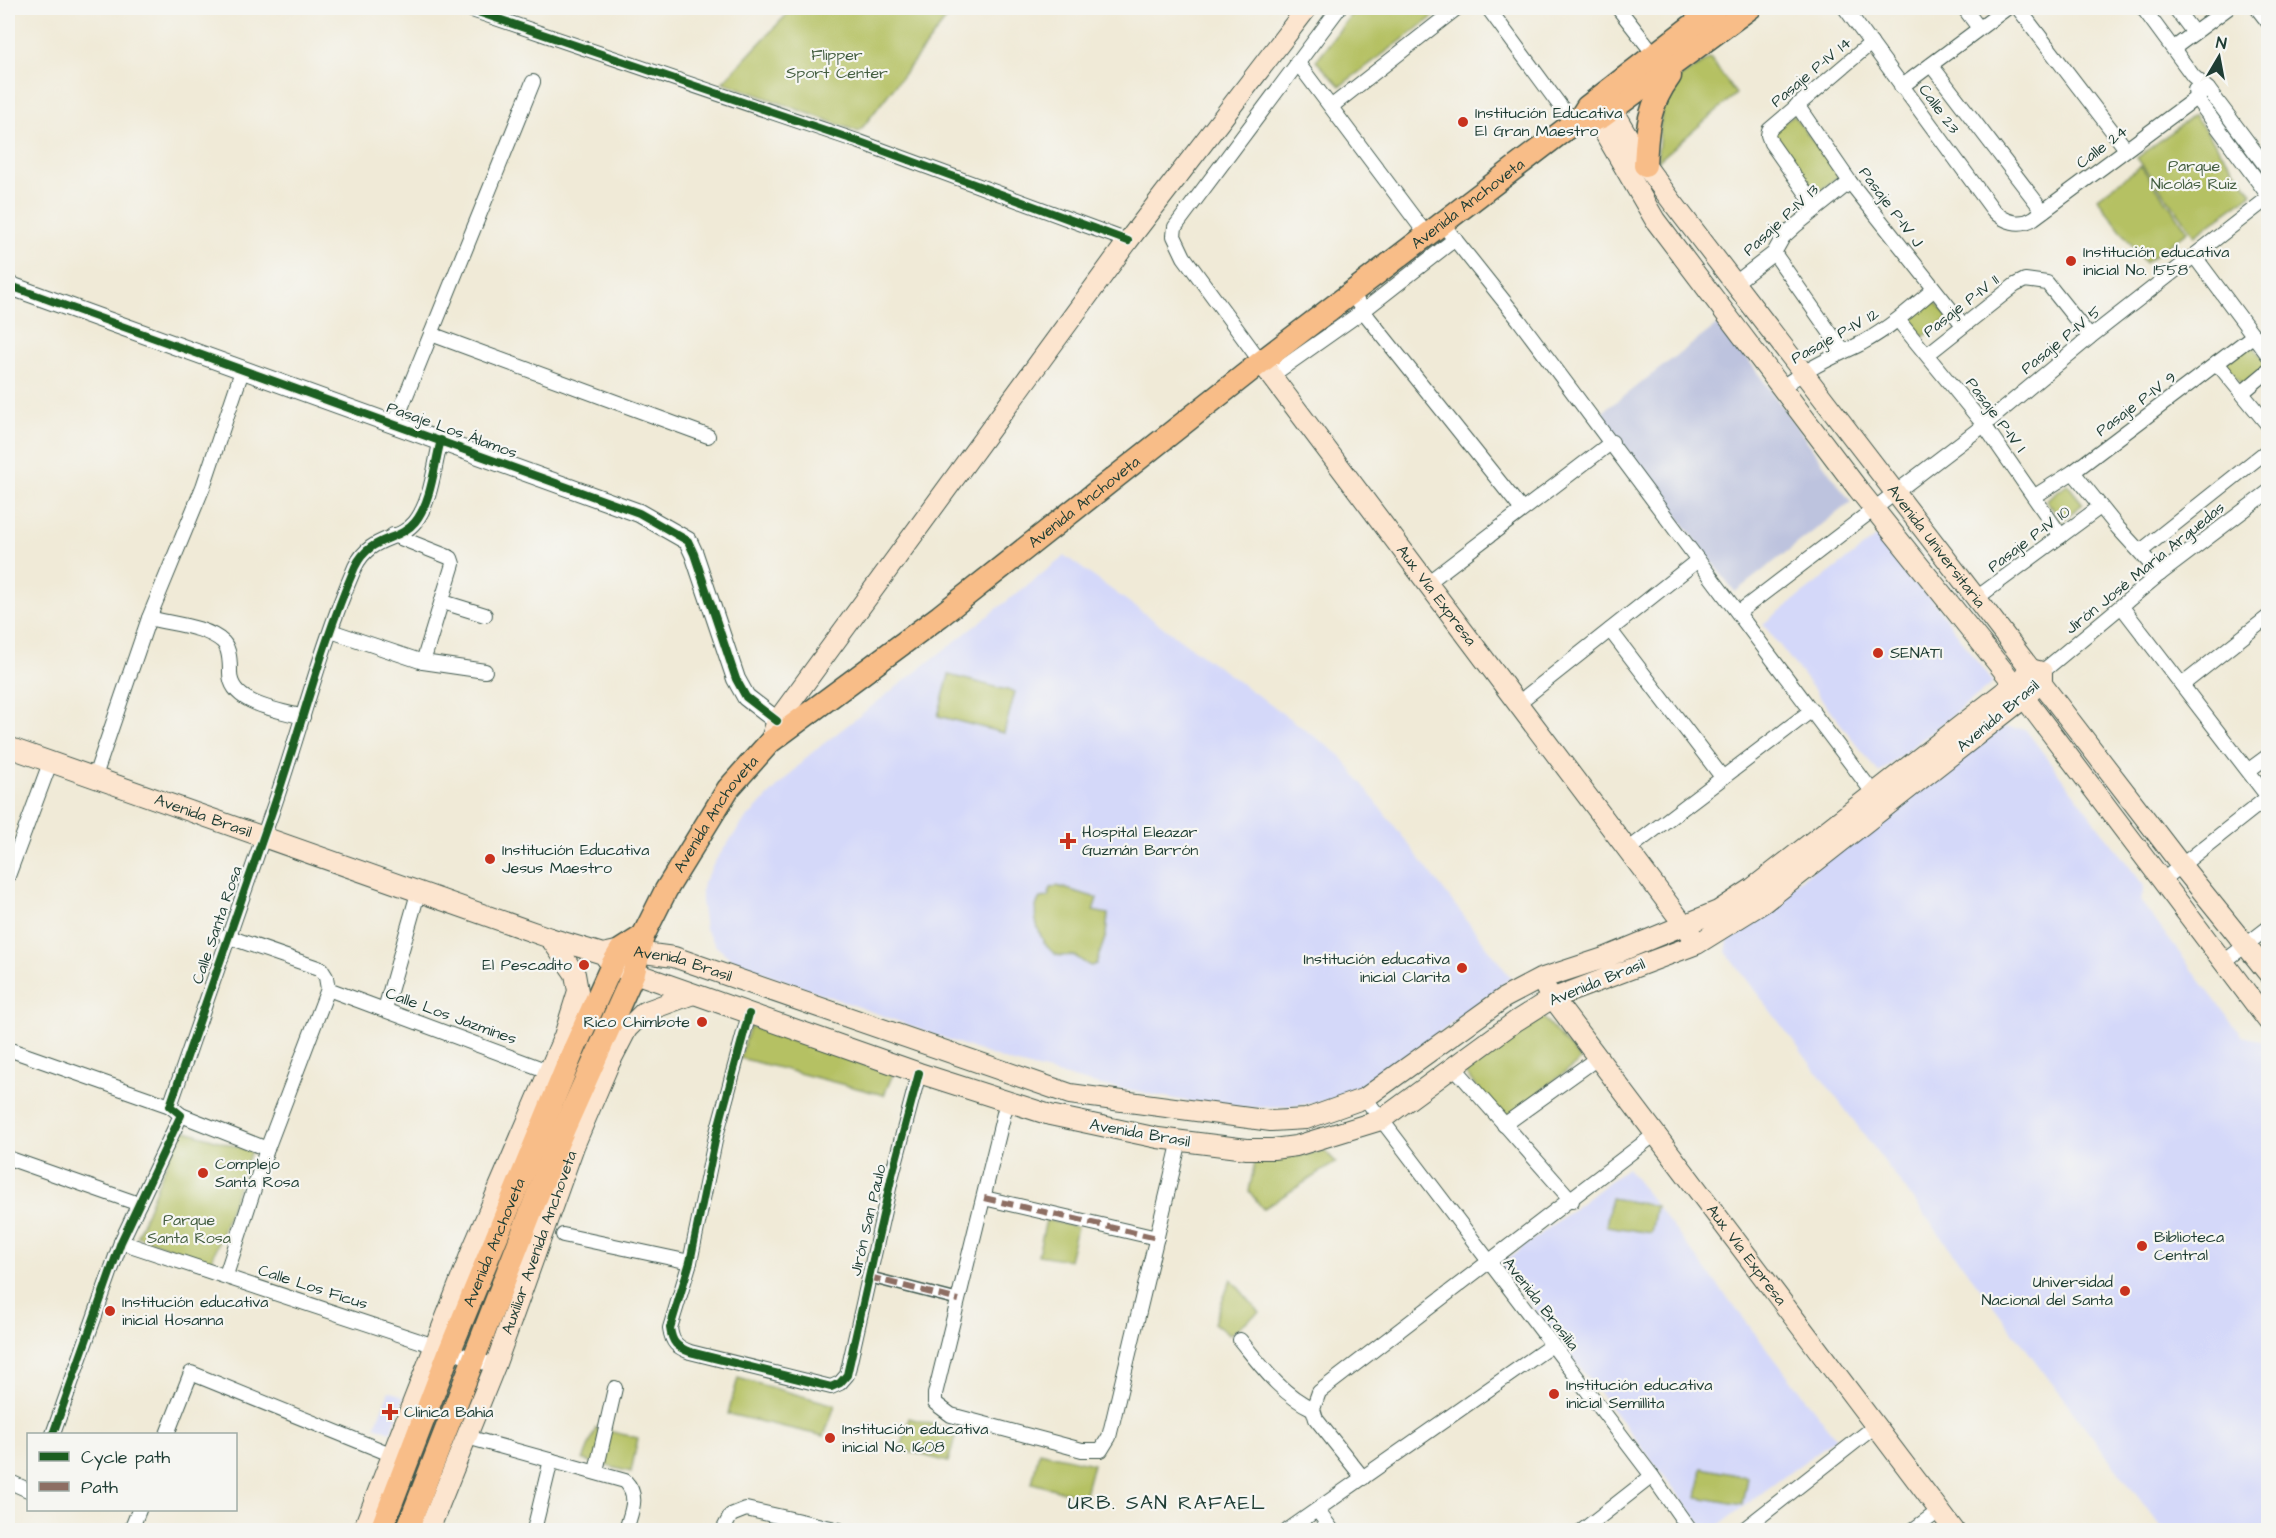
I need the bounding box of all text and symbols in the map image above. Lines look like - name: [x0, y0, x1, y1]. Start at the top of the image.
- north arrow: [2189, 27, 2249, 87]
- street label: Pasaje P-IV 14: [1766, 32, 1856, 112]
- text: N: [2215, 32, 2228, 55]
- park label: Flipper Sport Center: [786, 44, 888, 84]
- street label: Calle 23: [1913, 80, 1965, 138]
- place label: Institución Educativa El Gran Maestro: [1475, 102, 1622, 142]
- marker: Institución Educativa El Gran Maestro: [1456, 115, 1470, 129]
- street label: Calle 24: [2072, 120, 2133, 174]
- street label: Avenida Anchoveta: [1407, 153, 1529, 254]
- park label: Parque Nicolás Ruiz: [2151, 155, 2237, 195]
- street label: Pasaje P-IV J: [1854, 162, 1929, 252]
- street label: Pasaje P-IV 13: [1738, 179, 1824, 261]
- place label: Institución educativa inicial No. 1558: [2083, 241, 2229, 281]
- marker: Institución educativa inicial No. 1558: [2064, 254, 2078, 268]
- street label: Pasaje P-IV 11: [1919, 269, 2003, 343]
- street label: Pasaje P-IV 5: [2016, 300, 2106, 379]
- street label: Pasaje P-IV 12: [1787, 303, 1883, 369]
- street label: Pasaje P-IV 9: [2091, 366, 2181, 442]
- street label: Pasaje P-IV I: [1960, 373, 2032, 457]
- street label: Pasaje Los Álamos: [384, 396, 520, 464]
- street label: Avenida Anchoveta: [1023, 451, 1145, 553]
- street label: Avenida Universitaria: [1882, 480, 1991, 612]
- street label: Jirón José María Arguedas: [2061, 497, 2230, 640]
- street label: Pasaje P-IV 10: [1983, 501, 2075, 577]
- street label: Aux. Vía Expresa: [1391, 540, 1482, 650]
- place label: SENATI: [1890, 642, 1942, 664]
- marker: SENATI: [1871, 646, 1885, 660]
- street label: Avenida Brasil: [1952, 675, 2044, 757]
- street label: Avenida Anchoveta: [668, 751, 764, 877]
- street label: Avenida Brasil: [152, 789, 255, 843]
- place label: Hospital Eleazar Guzmán Barrón: [1082, 821, 1198, 861]
- marker: Hospital Eleazar Guzmán Barrón: [1059, 832, 1077, 850]
- place label: Institución Educativa Jesus Maestro: [502, 839, 649, 879]
- marker: Institución Educativa Jesus Maestro: [483, 852, 497, 866]
- street label: Calle Santa Rosa: [186, 863, 248, 987]
- street label: Avenida Brasil: [632, 941, 735, 987]
- place label: Institución educativa inicial Clarita: [1304, 948, 1450, 988]
- street label: Avenida Brasil: [1546, 953, 1648, 1011]
- place label: El Pescadito: [482, 954, 572, 976]
- marker: El Pescadito: [577, 958, 591, 972]
- marker: Institución educativa inicial Clarita: [1455, 961, 1469, 975]
- street label: Calle Los Jazmines: [382, 982, 520, 1050]
- place label: Rico Chimbote: [583, 1011, 690, 1033]
- marker: Rico Chimbote: [695, 1015, 709, 1029]
- street label: Avenida Brasil: [1088, 1113, 1192, 1153]
- street label: Auxiliar Avenida Anchoveta: [496, 1148, 582, 1337]
- place label: Complejo Santa Rosa: [215, 1153, 299, 1193]
- street label: Jirón San Paulo: [844, 1162, 892, 1278]
- marker: Complejo Santa Rosa: [196, 1166, 210, 1180]
- street label: Avenida Anchoveta: [458, 1175, 531, 1310]
- street label: Aux. Vía Expresa: [1701, 1200, 1792, 1310]
- park label: Parque Santa Rosa: [147, 1209, 231, 1249]
- place label: Biblioteca Central: [2154, 1226, 2224, 1266]
- marker: Biblioteca Central: [2135, 1239, 2149, 1253]
- street label: Avenida Brasilia: [1498, 1253, 1584, 1355]
- street label: Calle Los Ficus: [255, 1259, 371, 1315]
- place label: Universidad Nacional del Santa: [1981, 1271, 2113, 1311]
- marker: Universidad Nacional del Santa: [2118, 1284, 2132, 1298]
- place label: Institución educativa inicial Hosanna: [122, 1291, 268, 1331]
- marker: Institución educativa inicial Hosanna: [103, 1304, 117, 1318]
- place label: Institución educativa inicial Semillita: [1566, 1374, 1712, 1414]
- marker: Institución educativa inicial Semillita: [1547, 1387, 1561, 1401]
- place label: Clinica Bahia: [404, 1401, 493, 1423]
- marker: Clinica Bahia: [381, 1403, 399, 1421]
- place label: Institución educativa inicial No. 1608: [842, 1418, 988, 1458]
- marker: Institución educativa inicial No. 1608: [823, 1431, 837, 1445]
- legend: [27, 1433, 237, 1511]
- text: Cycle path: [81, 1445, 170, 1471]
- text: Path: [81, 1475, 118, 1500]
- district label: URB. SAN RAFAEL: [1068, 1489, 1266, 1517]

